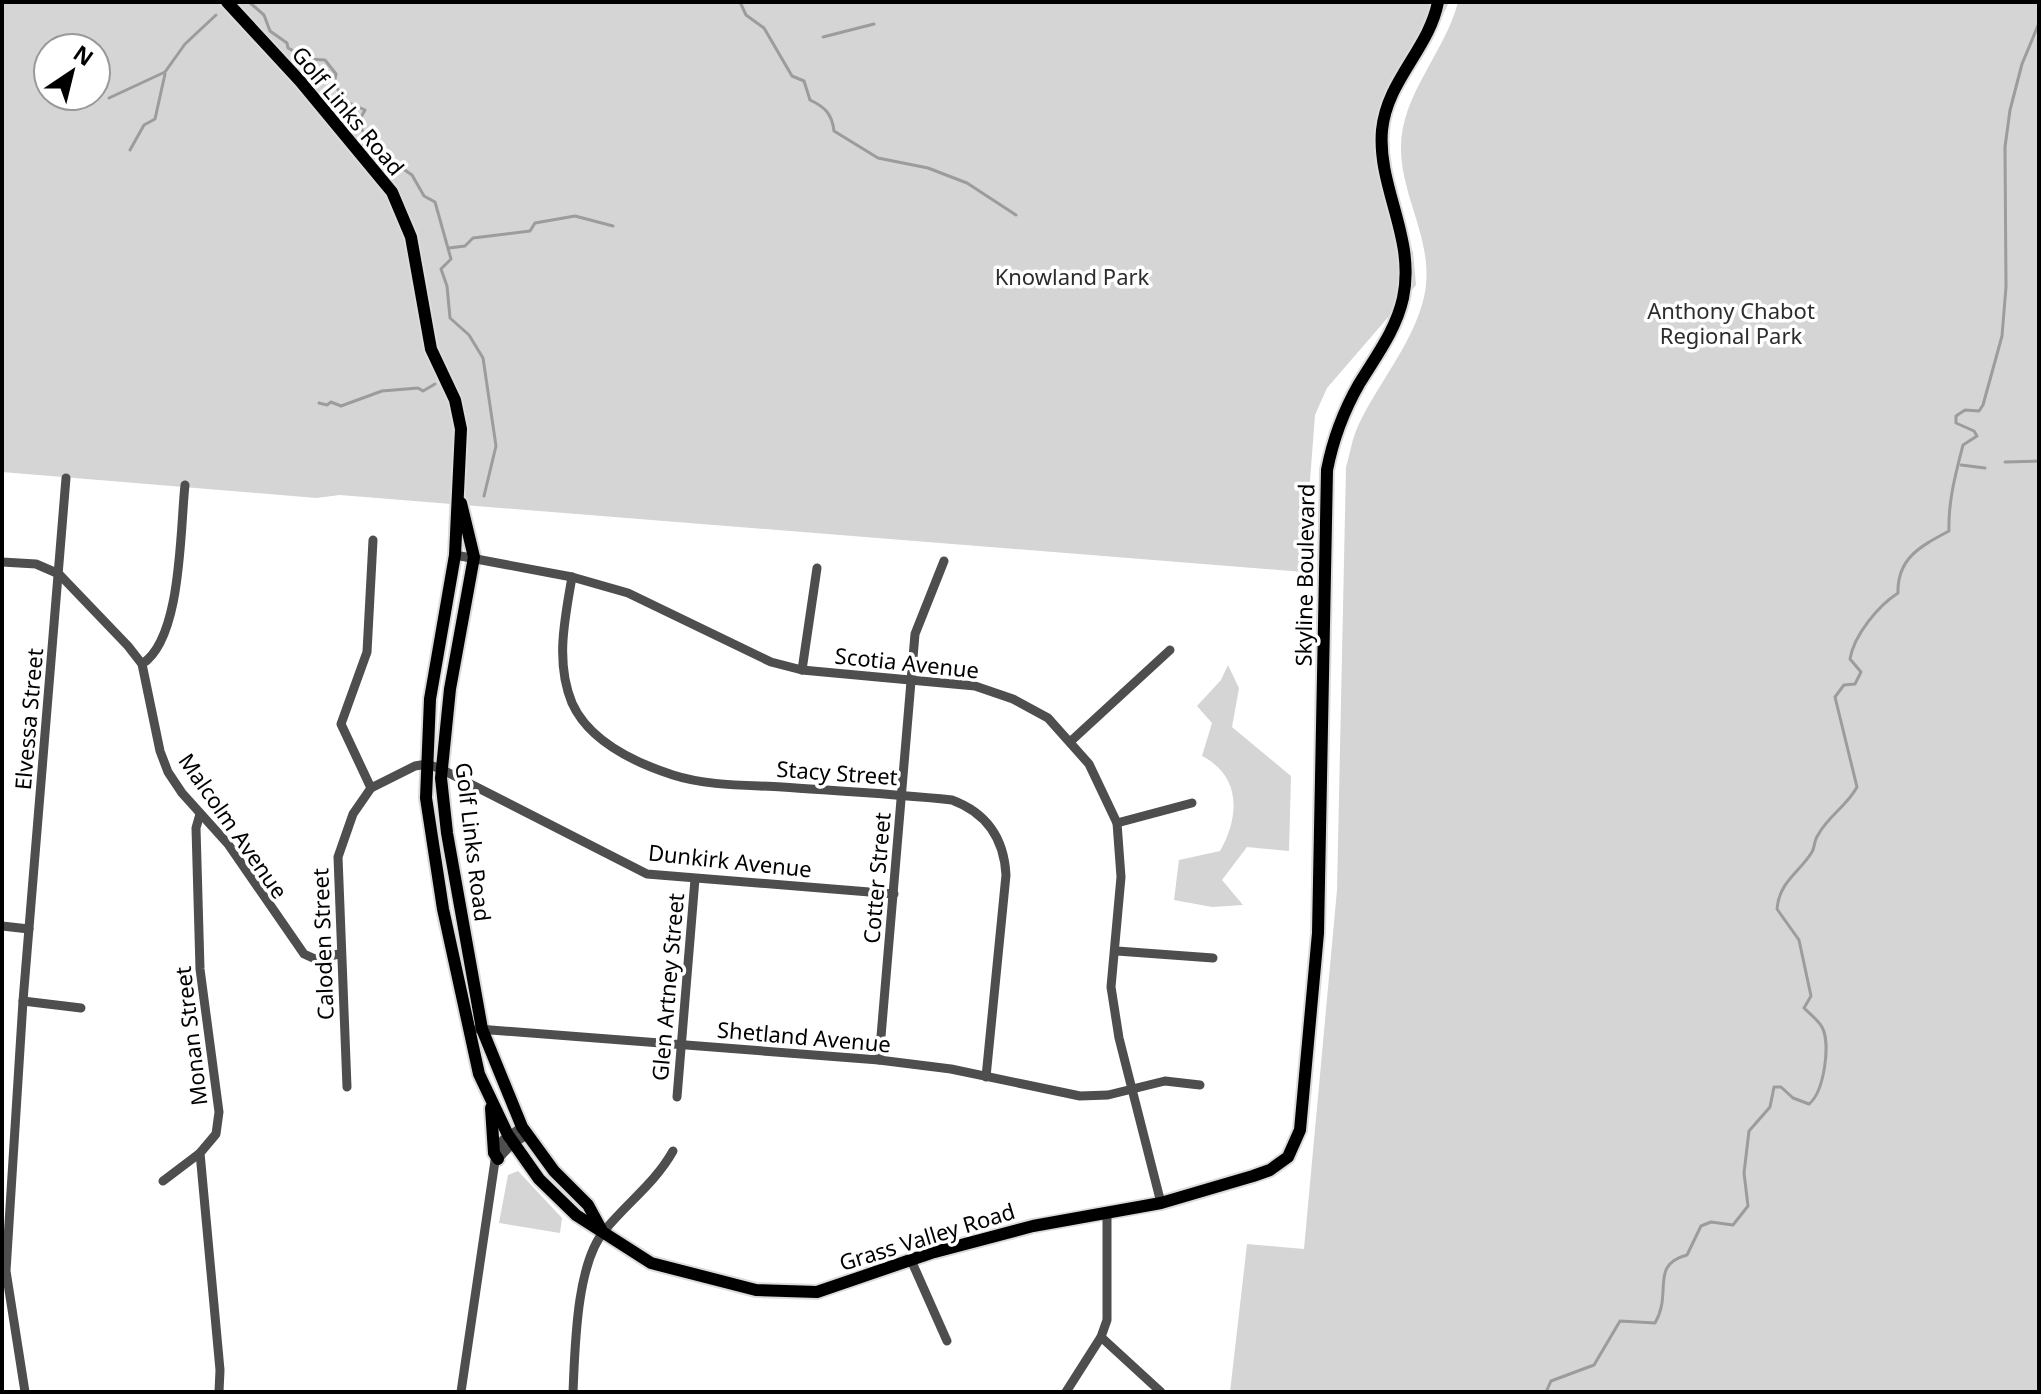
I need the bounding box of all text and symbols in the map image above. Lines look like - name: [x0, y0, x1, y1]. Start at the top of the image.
- north arrow: [32, 32, 112, 112]
- text: N: [68, 37, 100, 72]
- street label: Golf Links Road: [286, 39, 412, 181]
- park label: Knowland Park: [995, 261, 1150, 291]
- park label: Anthony Chabot Regional Park: [1647, 295, 1815, 350]
- street label: Skyline Boulevard: [1287, 483, 1321, 667]
- street label: Scotia Avenue: [833, 640, 981, 684]
- street label: Elvessa Street: [7, 647, 49, 791]
- street label: Malcolm Avenue: [172, 747, 295, 904]
- street label: Stacy Street: [776, 753, 899, 791]
- street label: Golf Links Road: [449, 761, 499, 923]
- street label: Cotter Street: [855, 811, 897, 945]
- street label: Dunkirk Avenue: [647, 836, 813, 884]
- street label: Caloden Street: [304, 868, 340, 1020]
- street label: Glen Artney Street: [644, 892, 690, 1082]
- street label: Monan Street: [167, 965, 213, 1107]
- street label: Shetland Avenue: [716, 1013, 892, 1059]
- street label: Grass Valley Road: [835, 1195, 1018, 1277]

